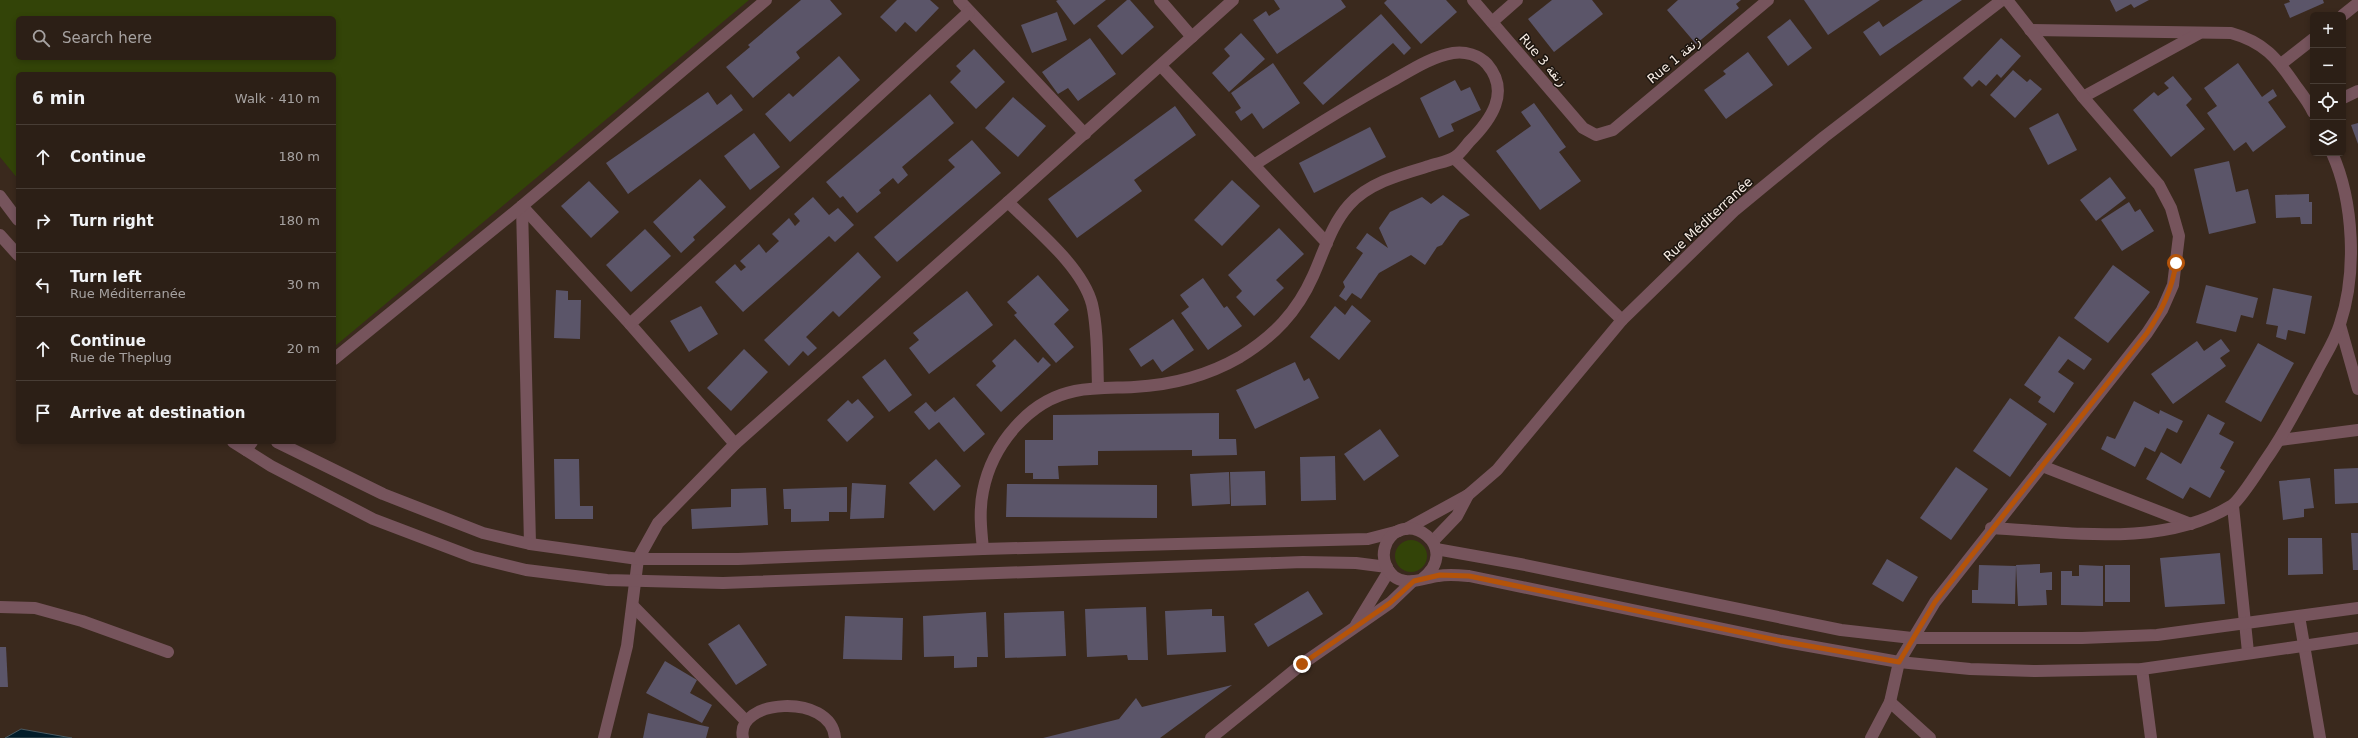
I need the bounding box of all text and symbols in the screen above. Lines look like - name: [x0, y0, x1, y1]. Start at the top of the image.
- map controls: [2310, 12, 2346, 156]
- button: +: [2310, 12, 2346, 48]
- search box: [16, 16, 336, 60]
- icon: search: [30, 27, 52, 49]
- text: Search here: [62, 29, 152, 47]
- street label: Rue 3 زنقة: [1515, 31, 1570, 90]
- street label: Rue 1 زنقة: [1644, 33, 1704, 87]
- button: −: [2310, 48, 2346, 84]
- button: locate: [2310, 84, 2346, 120]
- text: 6 min: [32, 88, 85, 108]
- text: Walk · 410 m: [235, 91, 320, 106]
- button: layers: [2310, 120, 2346, 156]
- icon: ahead: [32, 146, 54, 168]
- text: Continue: [70, 148, 146, 166]
- text: 180 m: [278, 149, 320, 164]
- street label: Rue Méditerranée: [1661, 174, 1755, 264]
- icon: right: [32, 210, 54, 232]
- text: Turn right: [70, 212, 154, 230]
- text: 180 m: [278, 213, 320, 228]
- route start: [2167, 254, 2185, 272]
- text: Turn left: [70, 268, 142, 286]
- icon: left: [32, 274, 54, 296]
- text: 30 m: [287, 277, 320, 292]
- text: Rue Méditerranée: [70, 286, 186, 301]
- text: Continue: [70, 332, 146, 350]
- icon: ahead: [32, 338, 54, 360]
- text: 20 m: [287, 341, 320, 356]
- text: Rue de Theplug: [70, 350, 172, 365]
- icon: arrive: [32, 402, 54, 424]
- text: Arrive at destination: [70, 404, 245, 422]
- route end: [1293, 655, 1311, 673]

